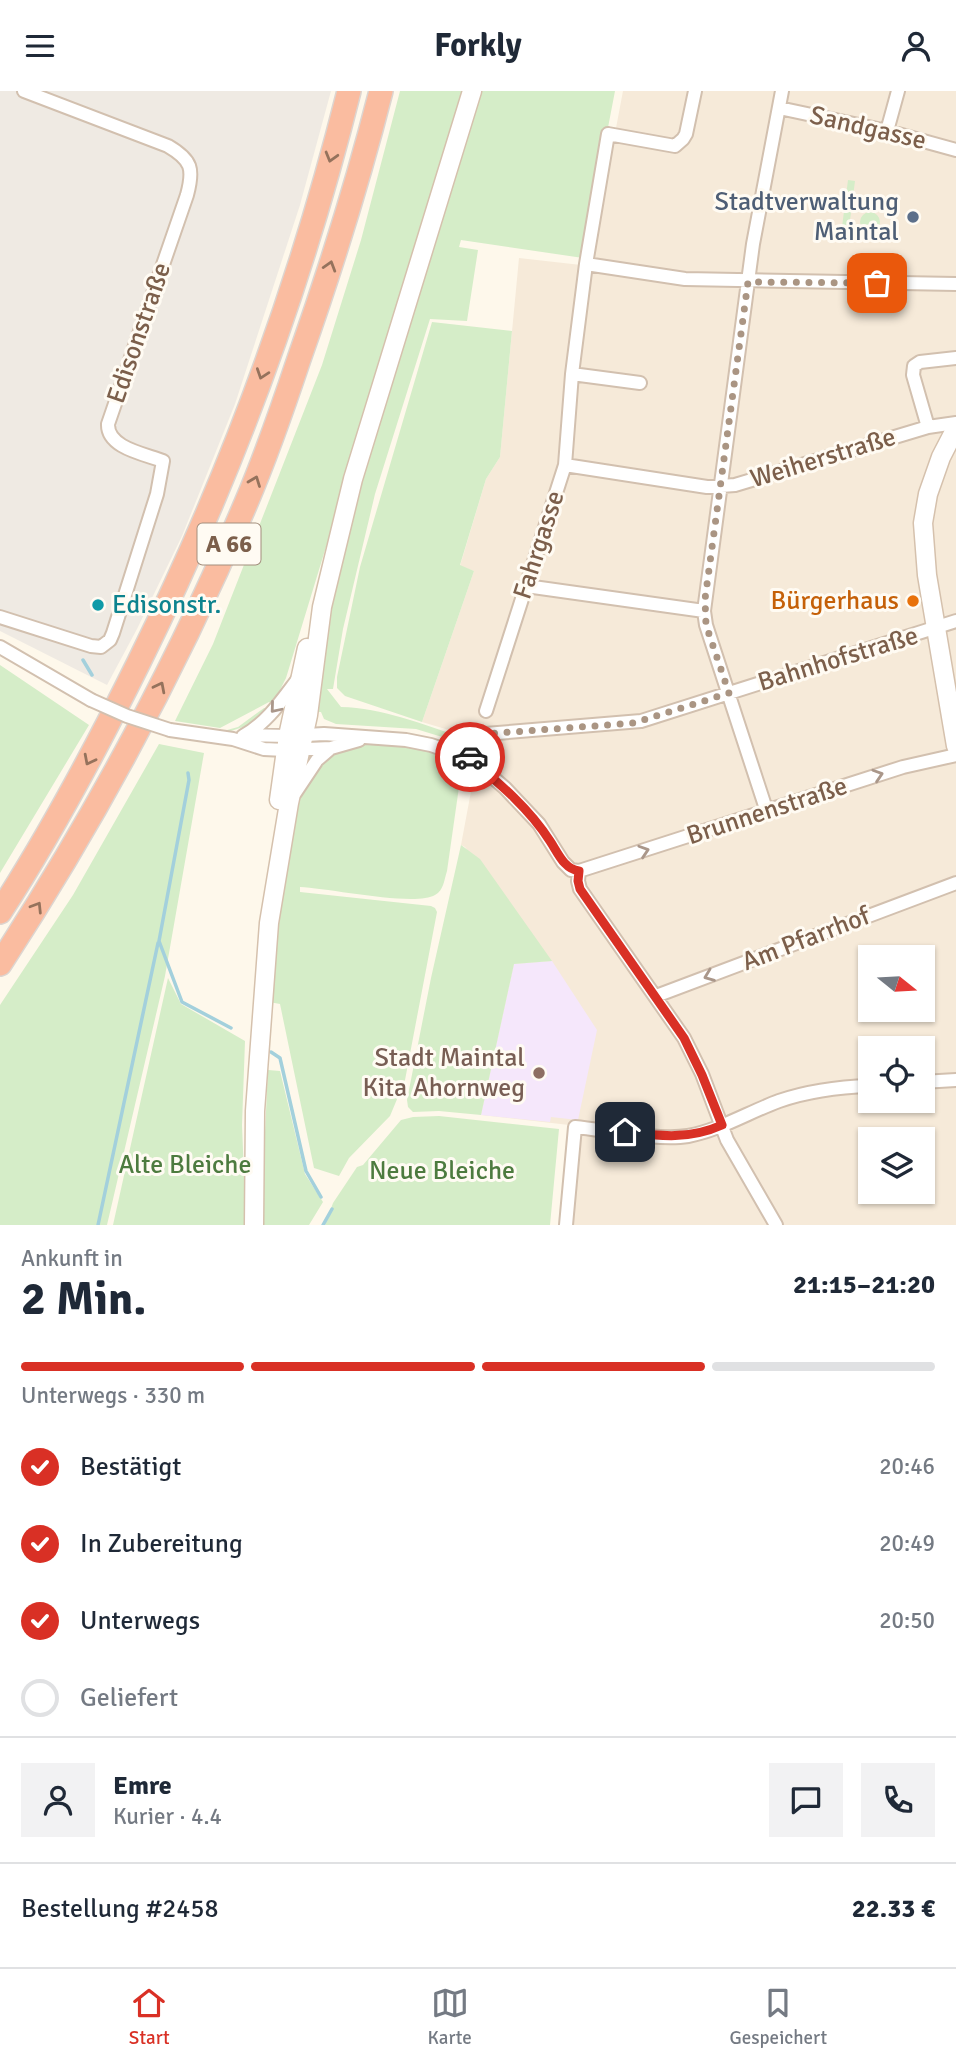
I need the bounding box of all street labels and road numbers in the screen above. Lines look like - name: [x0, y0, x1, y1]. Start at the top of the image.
- street label: Sandgasse: [807, 99, 929, 157]
- street label: Edisonstraße: [100, 258, 178, 408]
- street label: Weiherstraße: [746, 421, 900, 495]
- street label: Fahrgasse: [506, 487, 572, 603]
- road number: A 66: [198, 523, 260, 565]
- street label: Bahnhofstraße: [754, 619, 922, 699]
- street label: Brunnenstraße: [683, 770, 851, 852]
- street label: Am Pfarrhof: [737, 899, 876, 978]

